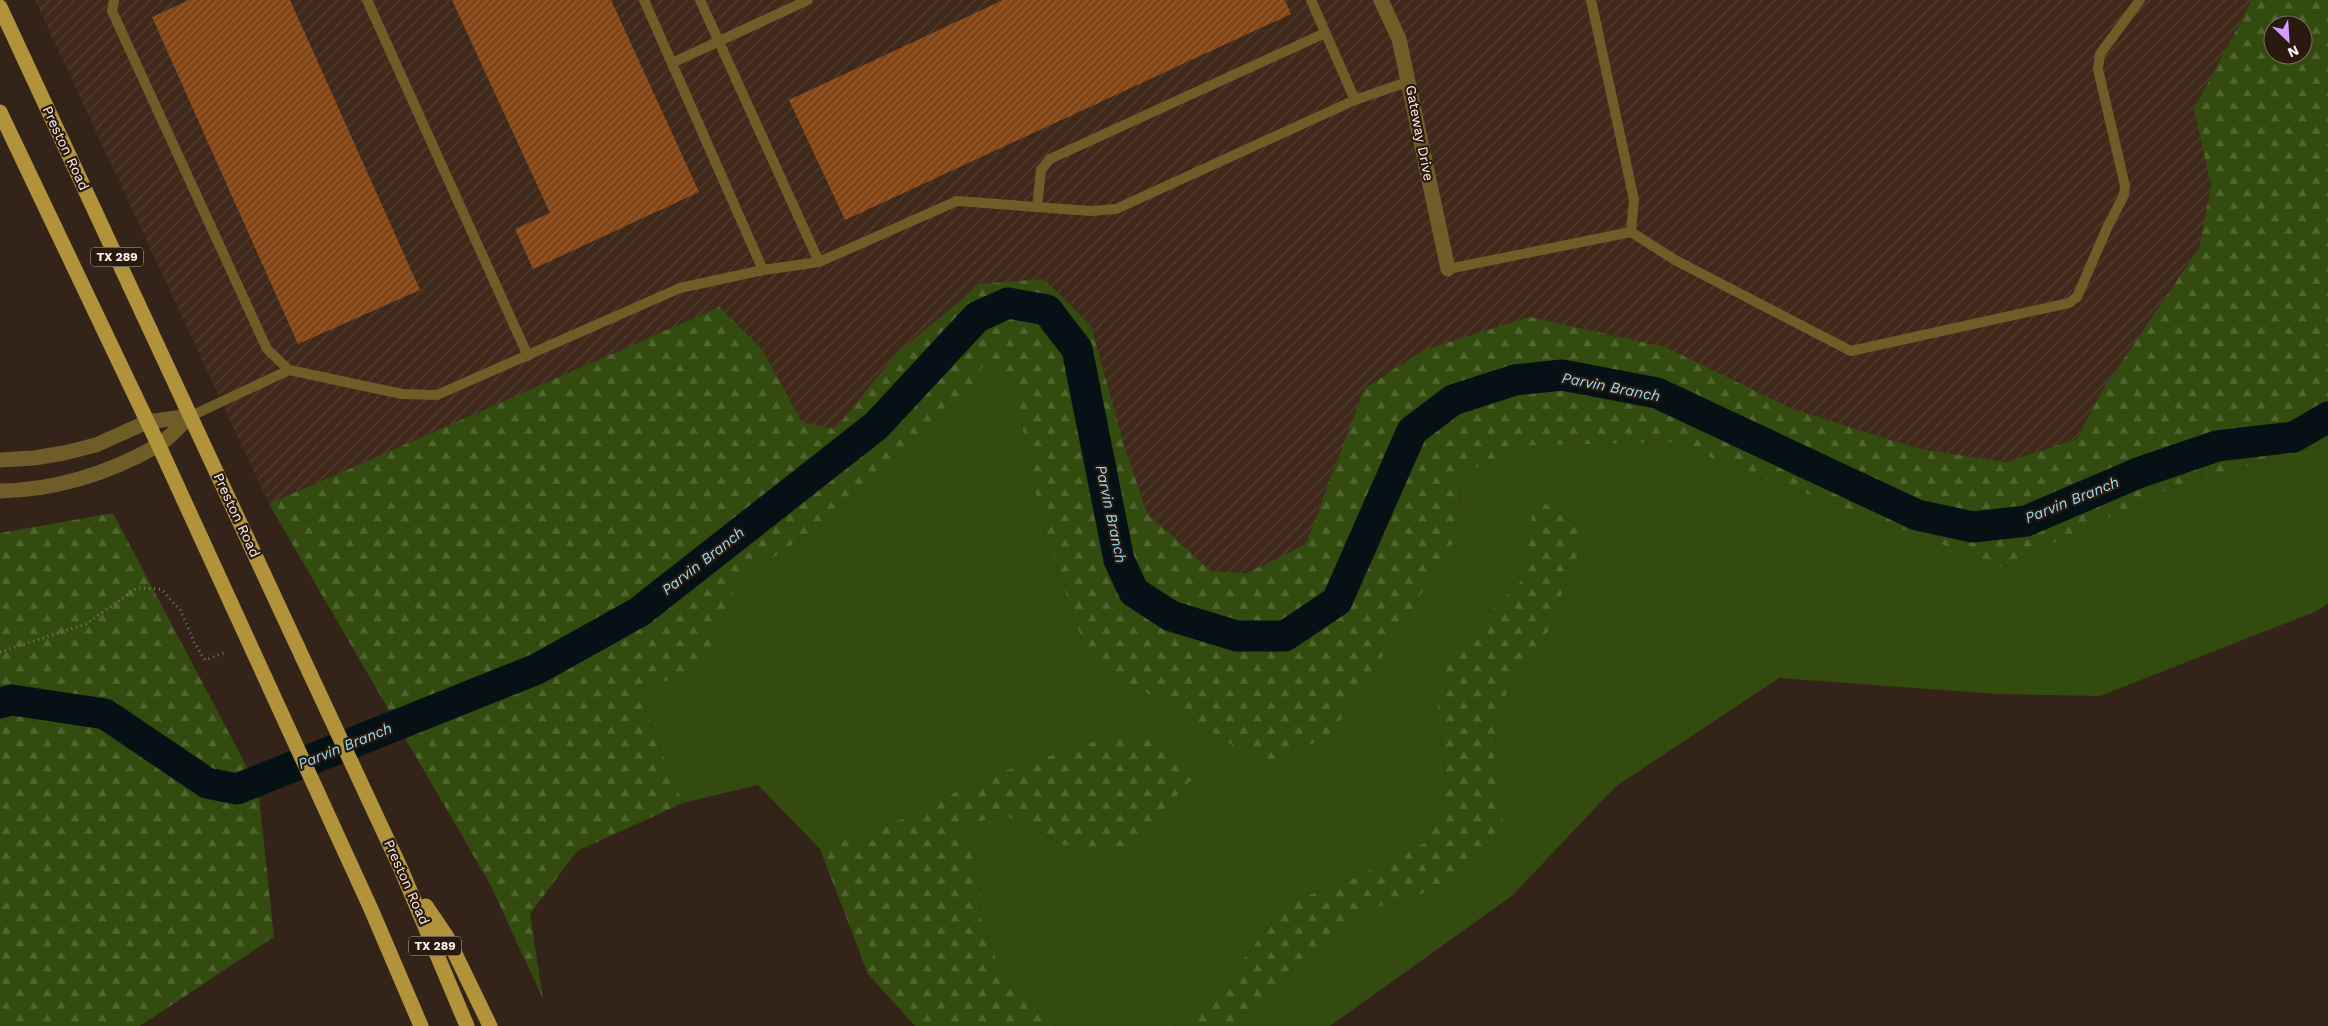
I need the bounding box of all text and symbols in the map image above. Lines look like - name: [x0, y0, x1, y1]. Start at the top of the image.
- north arrow: [2263, 15, 2313, 65]
- text: N: [2285, 42, 2302, 61]
- street label: Gateway Drive: [1403, 84, 1437, 182]
- street label: Preston Road: [39, 103, 93, 193]
- road number: TX 289: [91, 248, 143, 266]
- water label: Parvin Branch: [1560, 369, 1662, 405]
- water label: Parvin Branch: [1092, 463, 1130, 565]
- street label: Preston Road: [210, 470, 264, 560]
- water label: Parvin Branch: [2022, 473, 2122, 527]
- water label: Parvin Branch: [658, 523, 748, 599]
- water label: Parvin Branch: [295, 719, 395, 773]
- street label: Preston Road: [381, 837, 433, 927]
- road number: TX 289: [409, 936, 461, 956]

